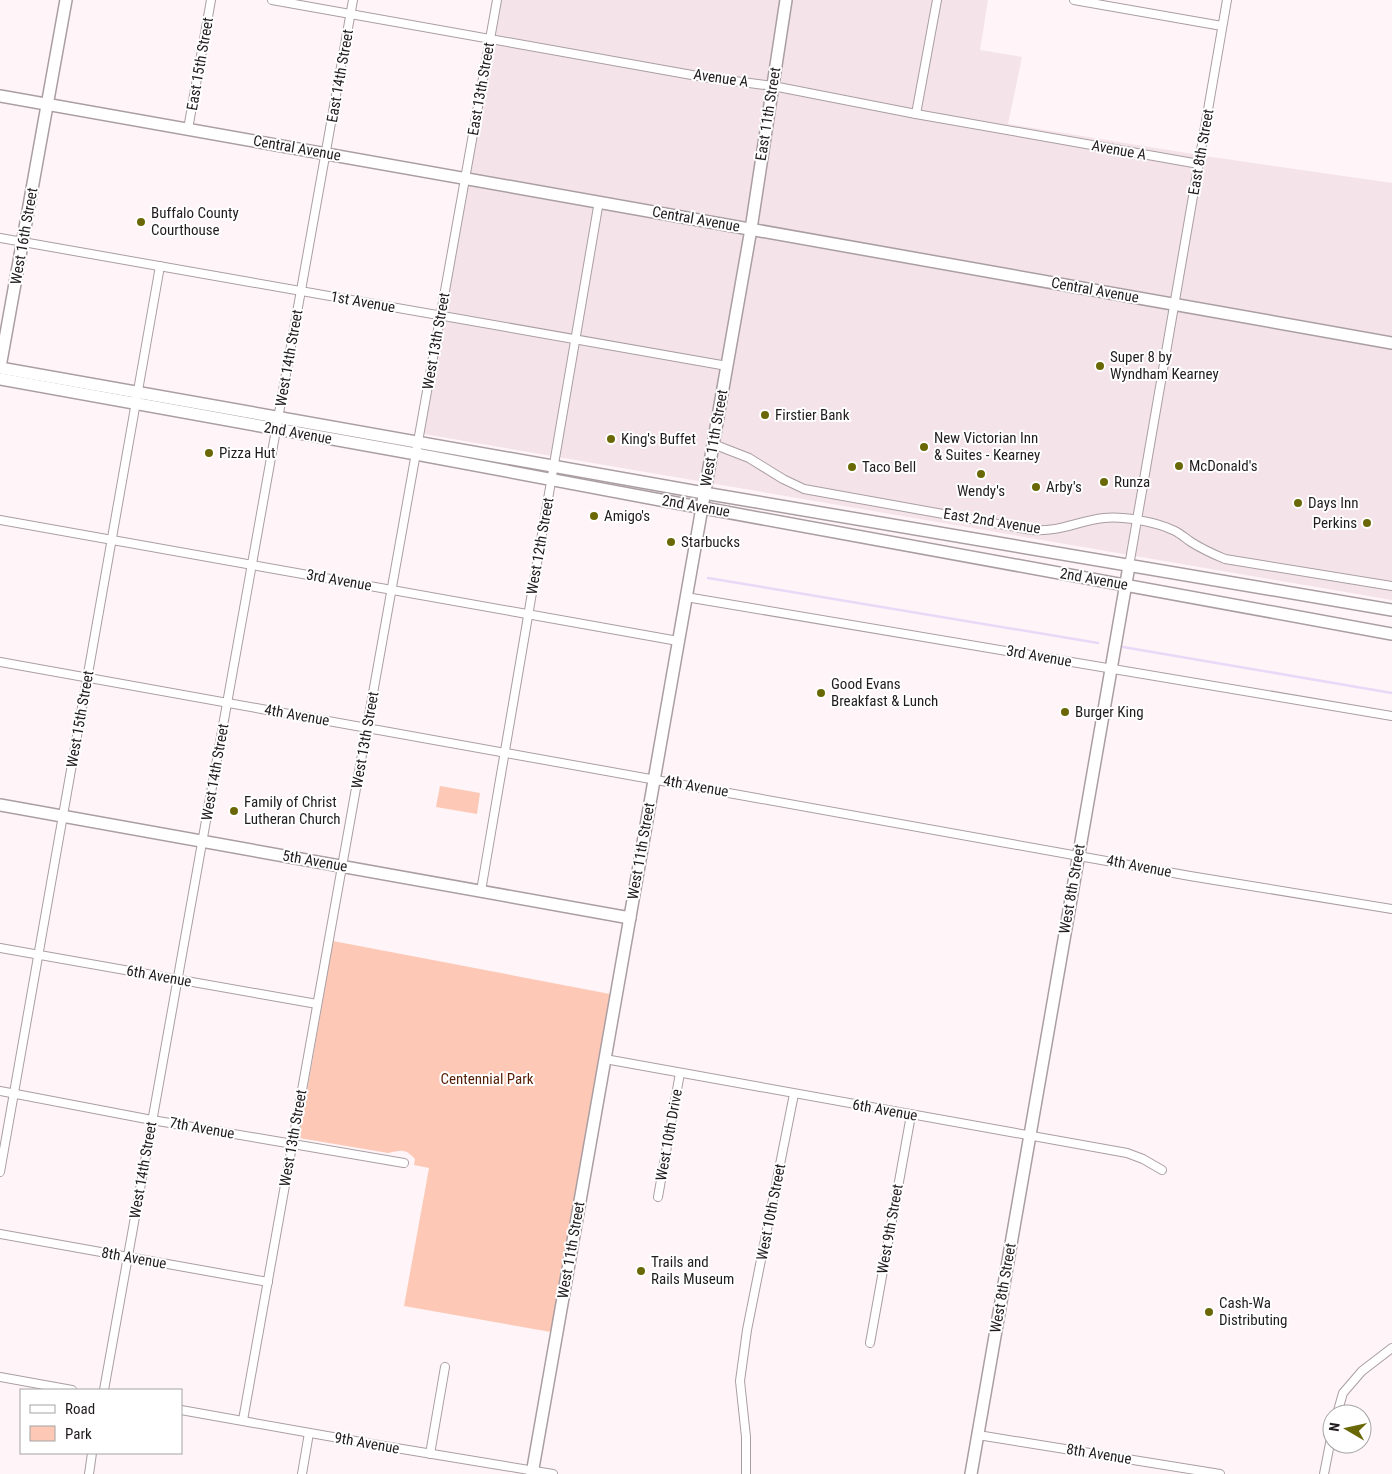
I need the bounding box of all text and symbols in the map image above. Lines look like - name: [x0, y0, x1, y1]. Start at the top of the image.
- street label: East 15th Street: [183, 16, 217, 112]
- street label: East 14th Street: [323, 28, 357, 124]
- street label: East 13th Street: [464, 41, 498, 137]
- street label: Avenue A: [692, 65, 750, 91]
- street label: East 11th Street: [752, 66, 784, 162]
- street label: East 8th Street: [1185, 108, 1217, 196]
- street label: Central Avenue: [252, 131, 342, 165]
- street label: Avenue A: [1090, 136, 1148, 164]
- street label: West 16th Street: [7, 186, 41, 286]
- street label: Central Avenue: [651, 202, 741, 236]
- place label: Buffalo County Courthouse: [151, 204, 239, 239]
- marker: Buffalo County Courthouse: [135, 216, 147, 228]
- street label: Central Avenue: [1050, 273, 1140, 307]
- street label: 1st Avenue: [329, 287, 397, 317]
- street label: West 13th Street: [419, 291, 453, 391]
- street label: West 14th Street: [272, 308, 306, 408]
- place label: Super 8 by Wyndham Kearney: [1110, 348, 1219, 383]
- marker: Super 8 by Wyndham Kearney: [1094, 360, 1106, 372]
- street label: West 11th Street: [697, 388, 731, 488]
- place label: Firstier Bank: [775, 406, 850, 424]
- marker: Firstier Bank: [759, 409, 771, 421]
- street label: 2nd Avenue: [263, 418, 333, 448]
- place label: New Victorian Inn & Suites - Kearney: [934, 429, 1040, 464]
- place label: King's Buffet: [621, 430, 696, 448]
- marker: King's Buffet: [605, 433, 617, 445]
- marker: New Victorian Inn & Suites - Kearney: [918, 441, 930, 453]
- place label: Pizza Hut: [219, 444, 276, 462]
- marker: Pizza Hut: [203, 447, 215, 459]
- place label: McDonald's: [1189, 457, 1258, 475]
- place label: Taco Bell: [862, 458, 916, 476]
- marker: McDonald's: [1173, 460, 1185, 472]
- marker: Taco Bell: [846, 461, 858, 473]
- marker: Wendy's: [975, 468, 987, 480]
- place label: Runza: [1114, 473, 1150, 491]
- marker: Runza: [1098, 476, 1110, 488]
- place label: Arby's: [1046, 478, 1082, 496]
- marker: Arby's: [1030, 481, 1042, 493]
- place label: Wendy's: [957, 482, 1005, 500]
- street label: 2nd Avenue: [661, 491, 731, 521]
- place label: Days Inn: [1308, 494, 1358, 512]
- street label: West 12th Street: [523, 496, 557, 596]
- marker: Days Inn: [1292, 497, 1304, 509]
- street label: East 2nd Avenue: [942, 504, 1042, 538]
- place label: Amigo's: [604, 507, 650, 525]
- marker: Amigo's: [588, 510, 600, 522]
- place label: Perkins: [1313, 514, 1357, 532]
- marker: Perkins: [1361, 517, 1373, 529]
- place label: Starbucks: [681, 533, 740, 551]
- marker: Starbucks: [665, 536, 677, 548]
- street label: 2nd Avenue: [1059, 564, 1129, 594]
- street label: 3rd Avenue: [305, 565, 373, 595]
- street label: 3rd Avenue: [1005, 641, 1073, 671]
- street label: West 15th Street: [63, 669, 97, 769]
- place label: Good Evans Breakfast & Lunch: [831, 675, 938, 710]
- marker: Good Evans Breakfast & Lunch: [815, 687, 827, 699]
- street label: West 13th Street: [348, 690, 382, 790]
- street label: 4th Avenue: [263, 700, 331, 730]
- place label: Burger King: [1075, 703, 1144, 721]
- marker: Burger King: [1059, 706, 1071, 718]
- street label: West 14th Street: [198, 722, 232, 822]
- street label: 4th Avenue: [662, 771, 730, 801]
- place label: Family of Christ Lutheran Church: [244, 793, 341, 828]
- street label: West 11th Street: [624, 801, 658, 901]
- marker: Family of Christ Lutheran Church: [228, 805, 240, 817]
- street label: West 8th Street: [1055, 843, 1089, 935]
- street label: 5th Avenue: [281, 846, 349, 876]
- street label: 4th Avenue: [1105, 851, 1173, 881]
- street label: 6th Avenue: [125, 961, 193, 991]
- park label: Centennial Park: [440, 1070, 534, 1088]
- street label: West 13th Street: [276, 1088, 310, 1188]
- street label: West 10th Drive: [652, 1088, 686, 1182]
- street label: 6th Avenue: [851, 1095, 919, 1125]
- street label: 7th Avenue: [168, 1113, 236, 1143]
- street label: West 14th Street: [126, 1120, 160, 1220]
- street label: West 10th Street: [753, 1162, 789, 1262]
- street label: West 9th Street: [873, 1183, 907, 1275]
- street label: West 11th Street: [554, 1200, 588, 1300]
- street label: West 8th Street: [986, 1242, 1020, 1334]
- street label: 8th Avenue: [100, 1243, 168, 1273]
- place label: Trails and Rails Museum: [651, 1253, 734, 1288]
- marker: Trails and Rails Museum: [635, 1265, 647, 1277]
- place label: Cash-Wa Distributing: [1219, 1294, 1288, 1329]
- marker: Cash-Wa Distributing: [1203, 1306, 1215, 1318]
- legend: [20, 1389, 182, 1454]
- text: Road: [65, 1400, 95, 1418]
- north arrow: [1322, 1404, 1372, 1454]
- text: N: [1326, 1421, 1343, 1432]
- text: Park: [65, 1425, 92, 1443]
- street label: 9th Avenue: [333, 1428, 401, 1458]
- street label: 8th Avenue: [1065, 1440, 1133, 1468]

